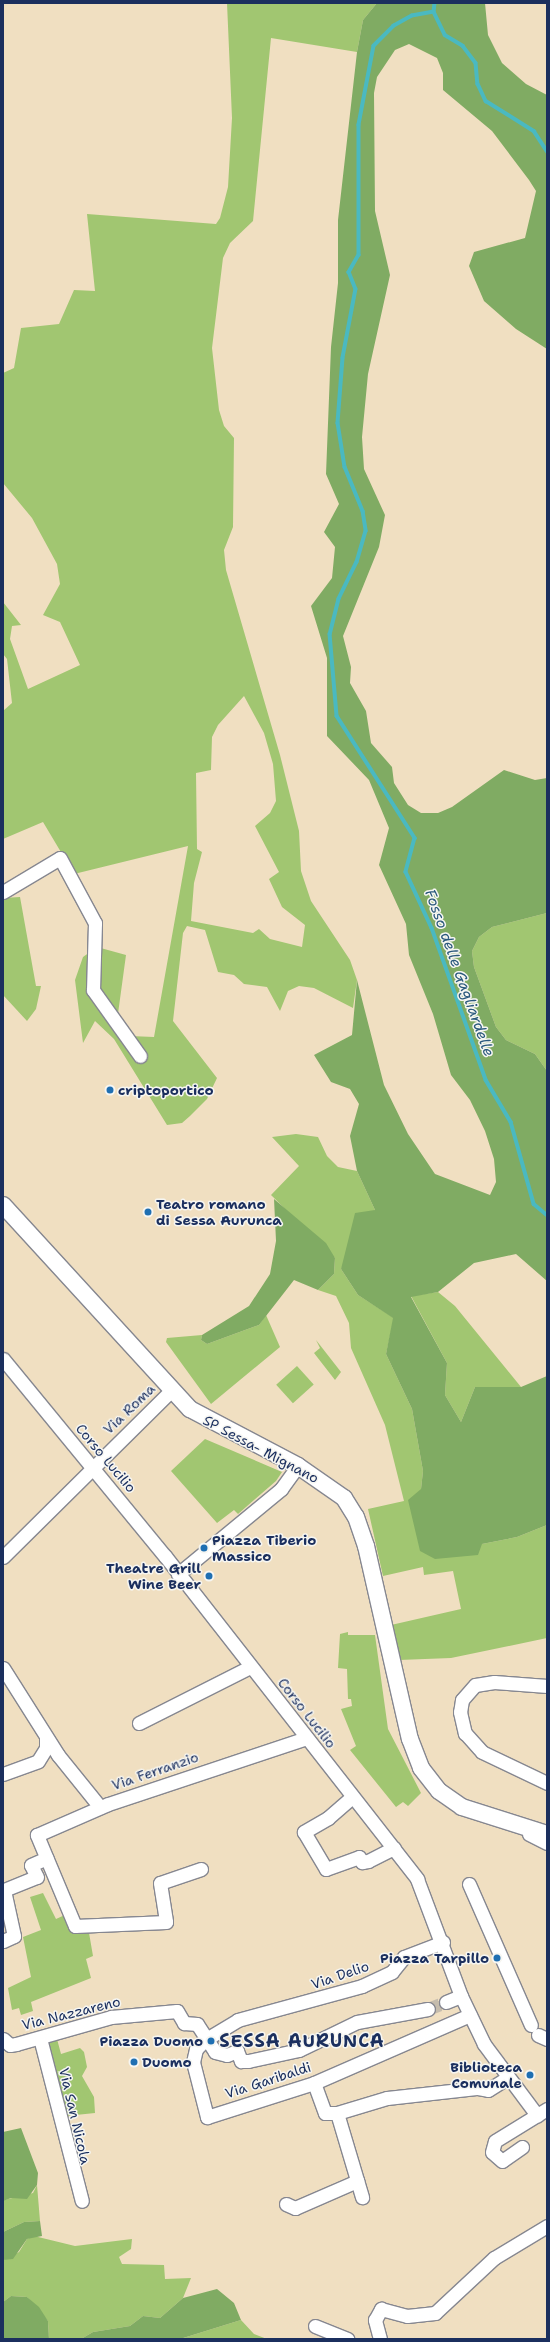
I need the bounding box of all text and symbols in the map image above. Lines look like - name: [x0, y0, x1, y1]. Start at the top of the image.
- water label: Fosso delle Gagliardelle: [420, 887, 498, 1059]
- place label: criptoportico: [118, 1082, 214, 1098]
- marker: criptoportico: [105, 1085, 115, 1095]
- place label: Teatro romano di Sessa Aurunca: [156, 1196, 282, 1228]
- marker: Teatro romano di Sessa Aurunca: [143, 1207, 153, 1217]
- street label: Via Roma: [100, 1380, 158, 1438]
- street label: SP Sessa- Mignano: [200, 1411, 322, 1487]
- street label: Corso Lucilio: [72, 1420, 140, 1496]
- place label: Piazza Tiberio Massico: [212, 1532, 316, 1564]
- marker: Piazza Tiberio Massico: [199, 1543, 209, 1553]
- place label: Theatre Grill Wine Beer: [106, 1560, 201, 1592]
- marker: Theatre Grill Wine Beer: [204, 1571, 214, 1581]
- street label: Corso Lucilio: [274, 1675, 340, 1751]
- street label: Via Ferranzio: [109, 1748, 201, 1794]
- place label: Piazza Tarpillo: [380, 1950, 489, 1966]
- marker: Piazza Tarpillo: [492, 1953, 502, 1963]
- street label: Via Delio: [309, 1957, 371, 1993]
- street label: Via Nazzareno: [20, 1993, 122, 2033]
- district label: SESSA AURUNCA: [219, 2030, 385, 2052]
- place label: Piazza Duomo: [100, 2033, 203, 2049]
- marker: Piazza Duomo: [206, 2036, 216, 2046]
- place label: Duomo: [142, 2054, 192, 2070]
- marker: Duomo: [129, 2057, 139, 2067]
- street label: Via Garibaldi: [223, 2058, 313, 2102]
- place label: Biblioteca Comunale: [450, 2059, 522, 2092]
- street label: Via San Nicola: [56, 2066, 94, 2166]
- marker: Biblioteca Comunale: [525, 2070, 535, 2080]

